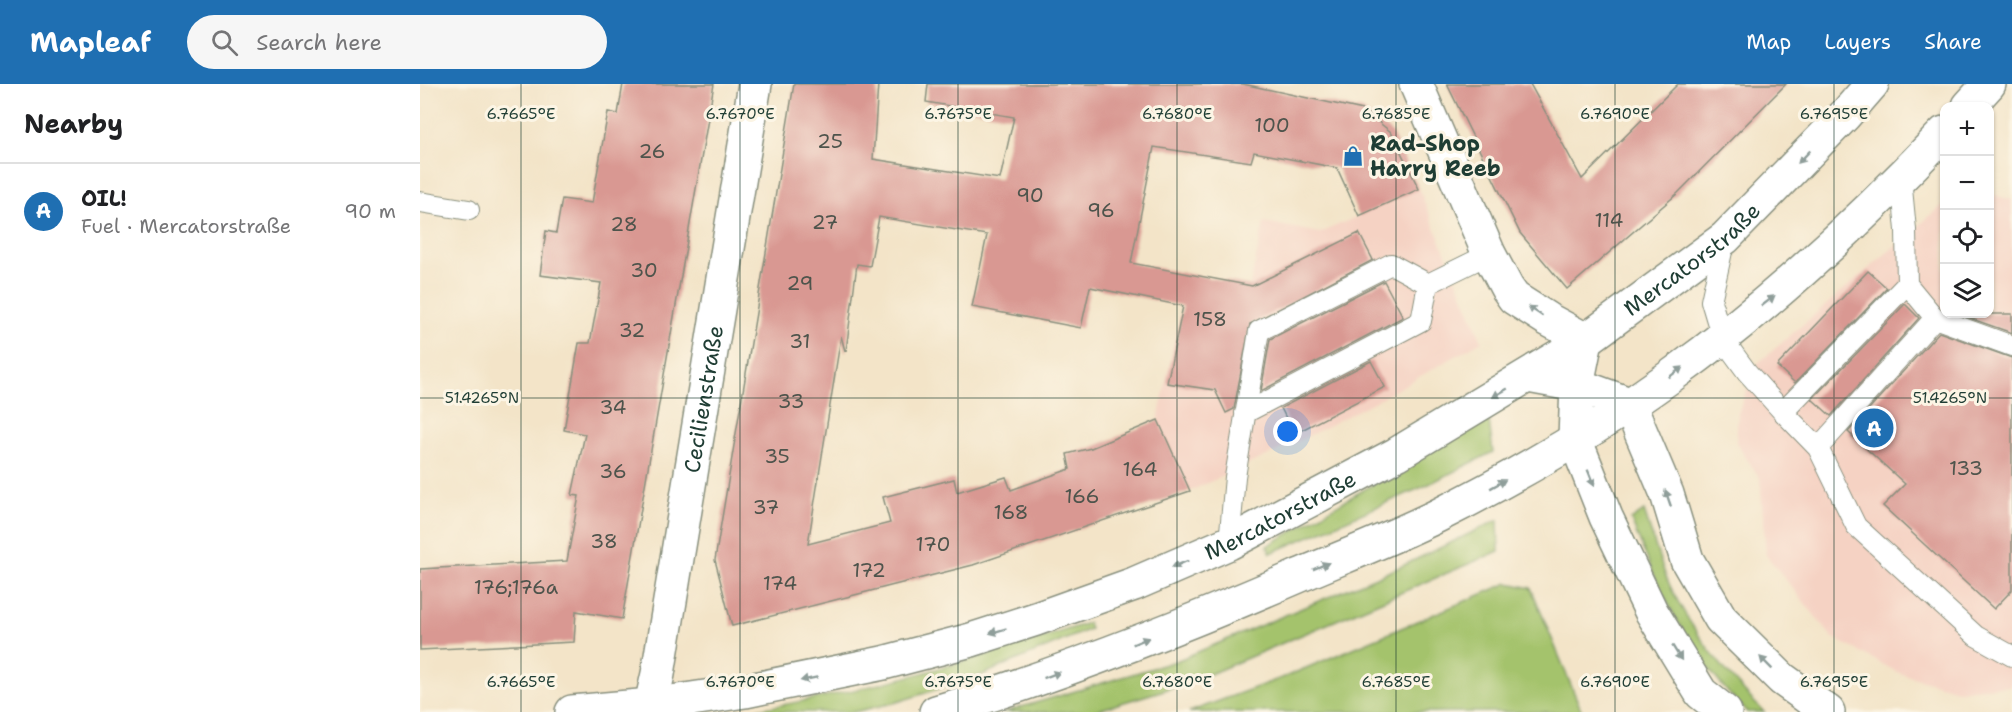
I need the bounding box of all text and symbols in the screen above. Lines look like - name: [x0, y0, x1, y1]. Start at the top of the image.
- search box: [187, 15, 607, 69]
- text: Mapleaf: [30, 23, 151, 61]
- icon: search: [208, 26, 241, 59]
- text: Search here: [256, 28, 382, 57]
- text: Map: [1746, 28, 1791, 56]
- text: Layers: [1824, 28, 1891, 56]
- text: Share: [1924, 28, 1982, 56]
- map controls: [1940, 102, 1994, 318]
- button: +: [1940, 102, 1994, 156]
- text: 6.7665°E: [487, 104, 555, 124]
- text: 6.7670°E: [705, 104, 775, 124]
- text: 6.7675°E: [924, 104, 992, 124]
- text: 6.7680°E: [1142, 104, 1212, 124]
- text: 6.7685°E: [1362, 104, 1430, 124]
- text: 6.7690°E: [1580, 104, 1650, 124]
- text: 6.7695°E: [1800, 104, 1868, 124]
- text: Nearby: [24, 106, 123, 141]
- house number: 100: [1254, 112, 1290, 138]
- house number: 25: [817, 128, 843, 154]
- place label: Rad-Shop Harry Reeb: [1370, 129, 1501, 183]
- house number: 26: [638, 138, 666, 164]
- shop icon: Rad-Shop Harry Reeb: [1341, 144, 1365, 168]
- one-way arrow: [1798, 149, 1812, 163]
- button: −: [1940, 156, 1994, 210]
- house number: 90: [1016, 182, 1044, 208]
- text: OIL!: [81, 184, 127, 213]
- street label: Mercatorstraße: [1618, 196, 1767, 323]
- house number: 96: [1087, 197, 1115, 223]
- text: A: [36, 198, 51, 224]
- text: 90 m: [344, 198, 396, 224]
- house number: 114: [1594, 207, 1624, 233]
- house number: 27: [812, 209, 838, 235]
- button: locate: [1940, 210, 1994, 264]
- house number: 28: [610, 211, 638, 237]
- text: Fuel · Mercatorstraße: [81, 213, 291, 239]
- house number: 30: [630, 257, 658, 283]
- button: layers: [1940, 264, 1994, 318]
- house number: 29: [787, 270, 813, 296]
- one-way arrow: [1760, 295, 1776, 308]
- house number: 158: [1193, 306, 1227, 332]
- one-way arrow: [1526, 306, 1543, 317]
- house number: 32: [619, 317, 645, 343]
- street label: Cecilienstraße: [677, 323, 730, 475]
- house number: 31: [789, 328, 811, 354]
- one-way arrow: [1669, 367, 1684, 379]
- one-way arrow: [1492, 387, 1508, 398]
- text: 51.4265°N: [445, 388, 519, 408]
- house number: 33: [778, 388, 804, 414]
- text: 51.4265°N: [1913, 388, 1987, 408]
- house number: 34: [599, 394, 627, 420]
- pin: A: [1854, 406, 1894, 450]
- your location: [1273, 417, 1302, 446]
- house number: 35: [764, 443, 790, 469]
- house number: 133: [1949, 455, 1983, 481]
- house number: 164: [1123, 456, 1157, 482]
- house number: 36: [599, 458, 627, 484]
- street label: Mercatorstraße: [1200, 464, 1361, 567]
- one-way arrow: [1586, 470, 1596, 488]
- one-way arrow: [1490, 478, 1506, 489]
- house number: 166: [1064, 483, 1100, 509]
- one-way arrow: [1663, 489, 1673, 507]
- house number: 37: [753, 494, 779, 520]
- house number: 168: [994, 499, 1028, 525]
- house number: 38: [590, 528, 618, 554]
- house number: 170: [916, 531, 950, 557]
- house number: 172: [852, 557, 886, 583]
- one-way arrow: [1171, 559, 1189, 569]
- one-way arrow: [1313, 561, 1331, 571]
- house number: 174: [763, 570, 797, 596]
- house number: 176;176a: [474, 574, 559, 600]
- one-way arrow: [989, 627, 1007, 636]
- one-way arrow: [1133, 636, 1151, 646]
- one-way arrow: [1671, 645, 1682, 661]
- one-way arrow: [1759, 656, 1773, 670]
- one-way arrow: [1043, 670, 1061, 680]
- text: 6.7665°E: [487, 672, 555, 692]
- text: 6.7670°E: [705, 672, 775, 692]
- text: 6.7675°E: [924, 672, 992, 692]
- text: 6.7680°E: [1142, 672, 1212, 692]
- text: 6.7685°E: [1362, 672, 1430, 692]
- text: 6.7690°E: [1580, 672, 1650, 692]
- text: 6.7695°E: [1800, 672, 1868, 692]
- one-way arrow: [800, 675, 818, 685]

